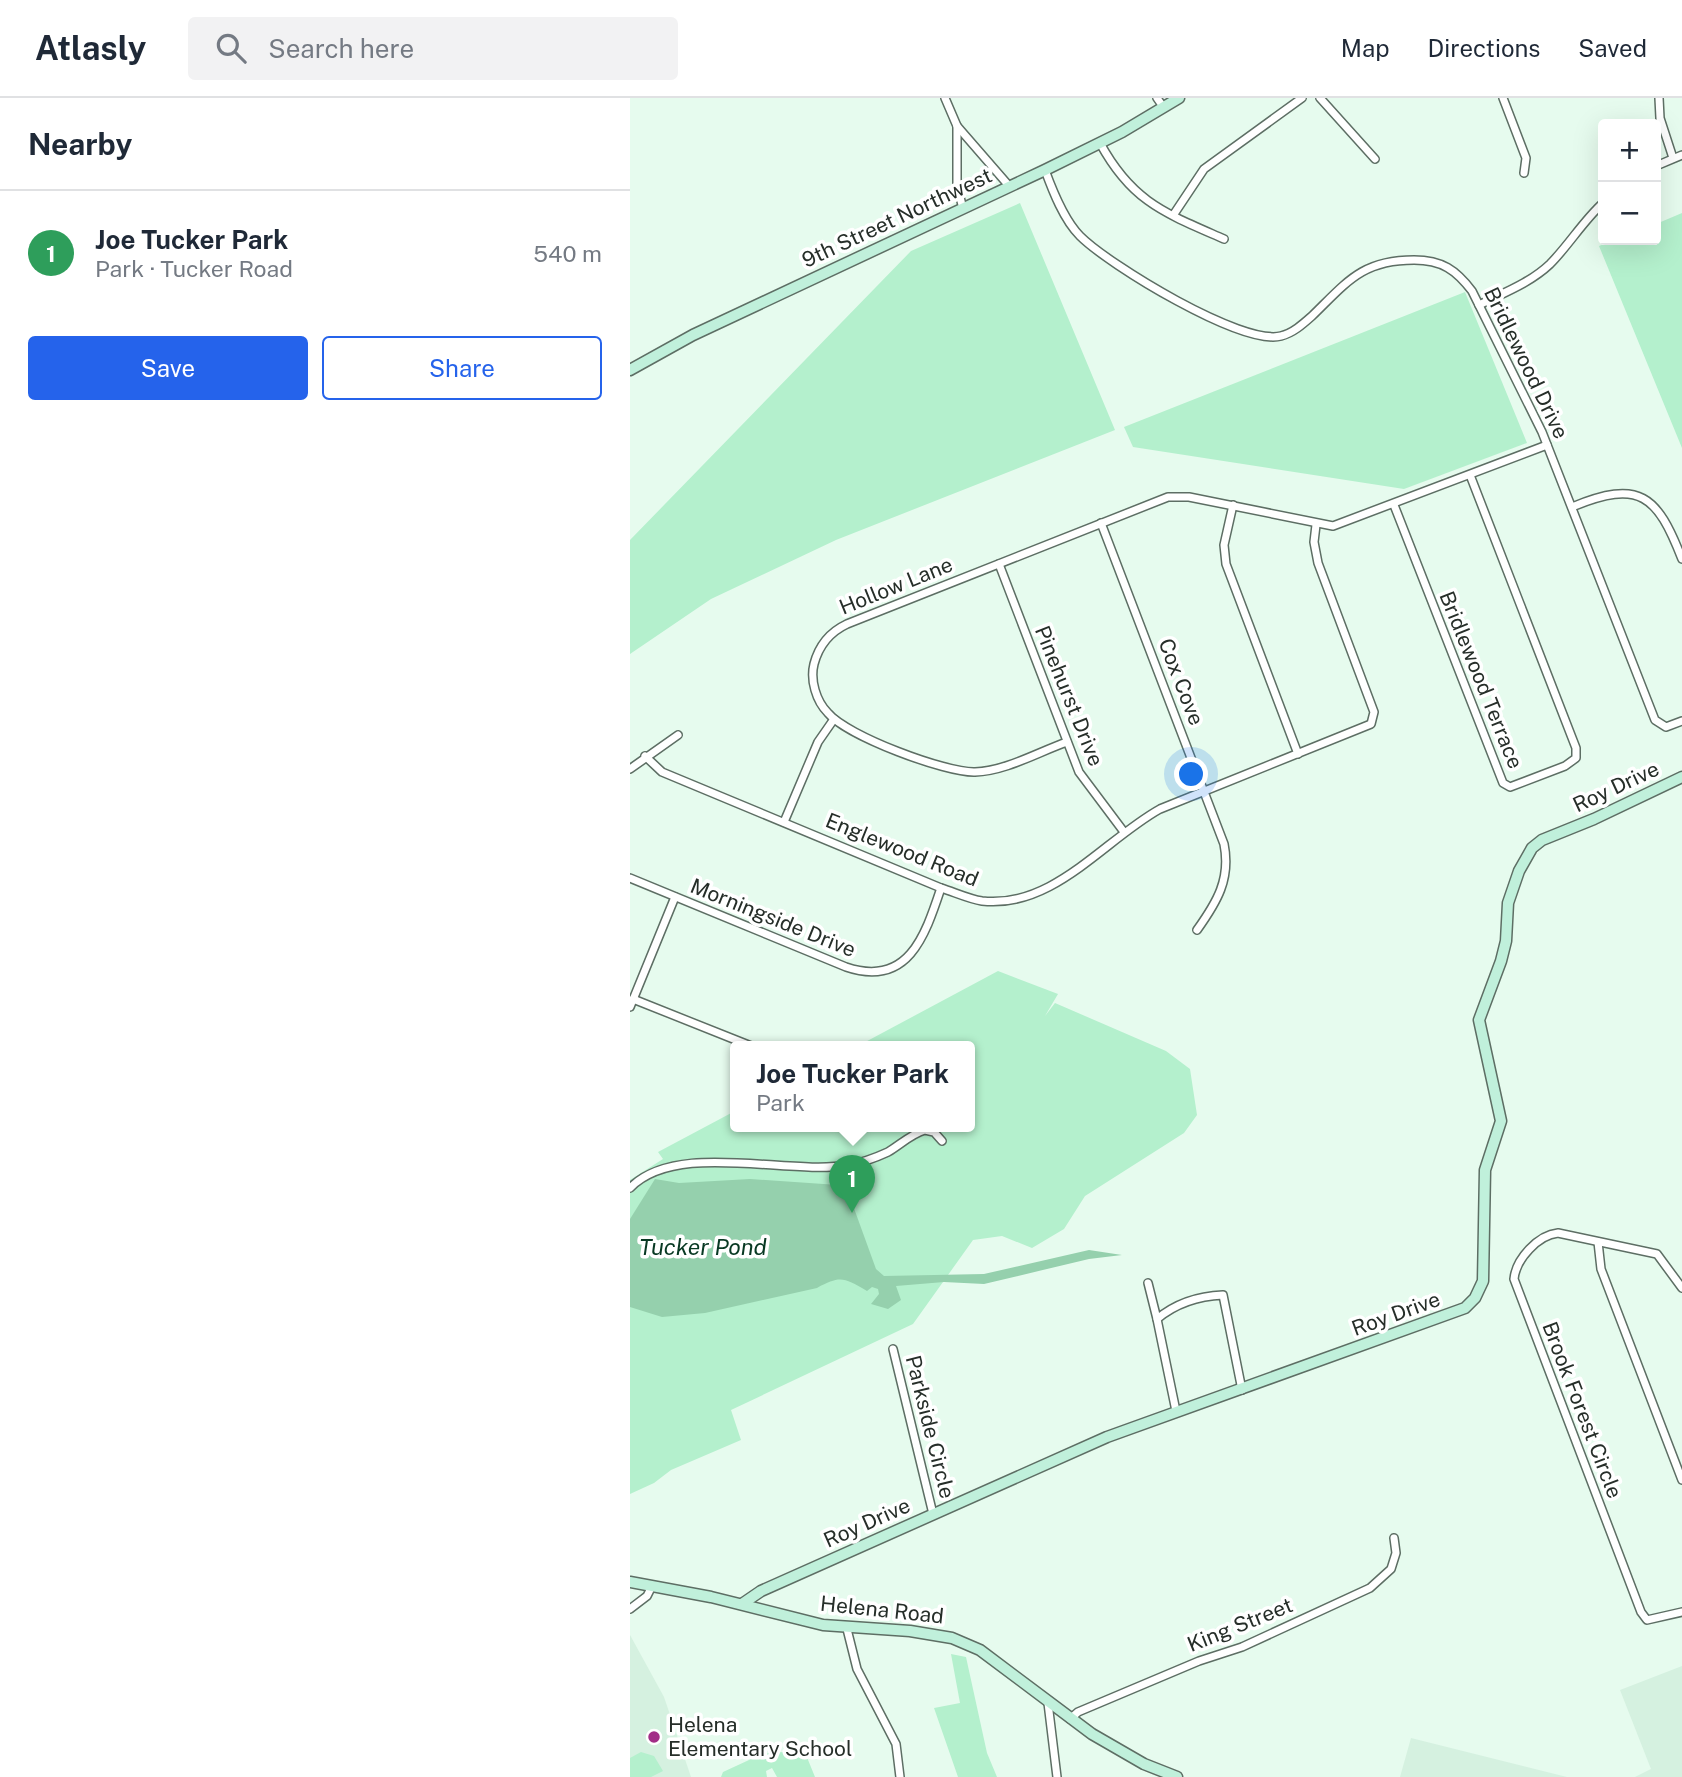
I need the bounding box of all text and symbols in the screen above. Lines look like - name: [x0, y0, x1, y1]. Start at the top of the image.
- search box: [188, 17, 678, 80]
- text: Atlasly: [35, 29, 146, 67]
- icon: search: [212, 29, 250, 67]
- text: Search here: [268, 33, 414, 64]
- text: Map: [1341, 34, 1390, 62]
- text: Directions: [1428, 34, 1540, 62]
- text: Saved: [1578, 34, 1647, 62]
- map controls: [1598, 119, 1661, 245]
- button: +: [1598, 119, 1661, 182]
- text: Nearby: [28, 126, 132, 162]
- street label: 9th Street Northwest: [798, 163, 996, 273]
- button: −: [1598, 182, 1661, 245]
- text: Joe Tucker Park: [95, 224, 288, 255]
- text: 1: [46, 240, 56, 267]
- text: 540 m: [533, 240, 602, 267]
- text: Park · Tucker Road: [95, 255, 293, 282]
- street label: Bridlewood Drive: [1479, 283, 1574, 443]
- button: Save: [28, 336, 308, 400]
- button: Share: [322, 336, 602, 400]
- street label: Hollow Lane: [835, 551, 956, 620]
- street label: Bridlewood Terrace: [1434, 587, 1528, 772]
- street label: Pinehurst Drive: [1030, 622, 1109, 770]
- street label: Cox Cove: [1154, 635, 1209, 729]
- street label: Roy Drive: [1569, 756, 1663, 817]
- your location: [1174, 757, 1208, 791]
- street label: Englewood Road: [822, 807, 982, 892]
- street label: Morningside Drive: [687, 873, 860, 962]
- popup: [730, 1041, 975, 1132]
- text: Joe Tucker Park: [756, 1058, 949, 1089]
- text: Park: [756, 1089, 805, 1116]
- pin: 1: [829, 1155, 875, 1213]
- water label: Tucker Pond: [639, 1233, 767, 1260]
- street label: Roy Drive: [1348, 1286, 1443, 1341]
- street label: Brook Forest Circle: [1537, 1318, 1628, 1502]
- street label: Parkside Circle: [901, 1353, 960, 1501]
- street label: Roy Drive: [820, 1492, 914, 1553]
- street label: Helena Road: [819, 1591, 945, 1628]
- street label: King Street: [1184, 1592, 1296, 1657]
- place label: Helena Elementary School: [668, 1712, 852, 1761]
- marker: Helena Elementary School: [646, 1729, 662, 1745]

